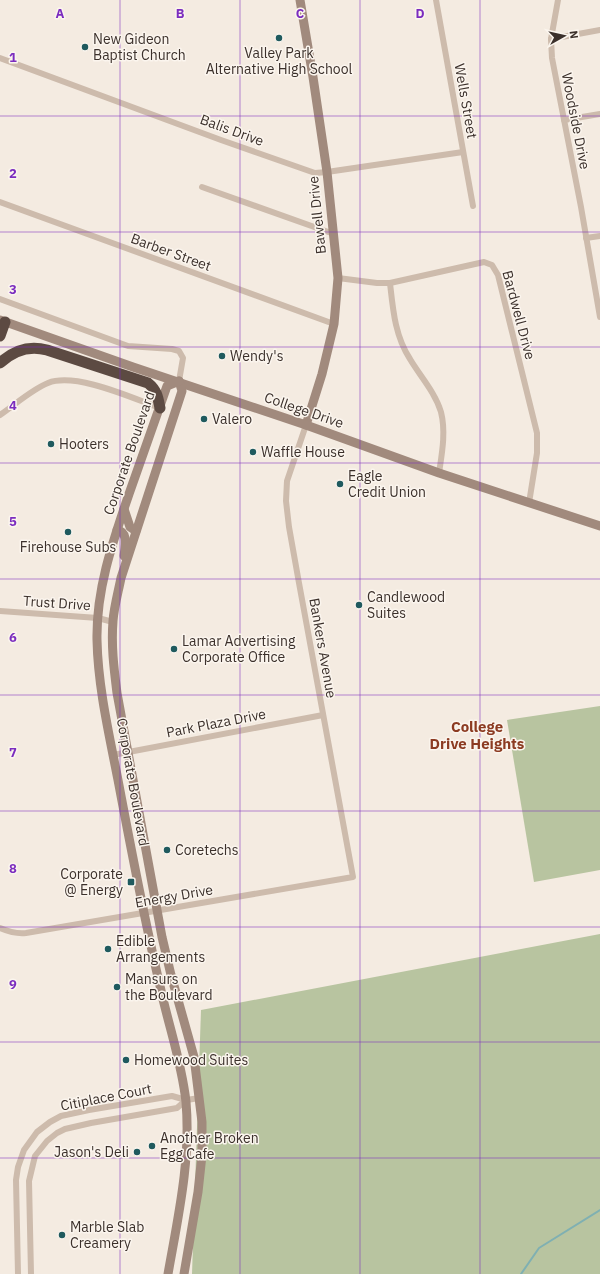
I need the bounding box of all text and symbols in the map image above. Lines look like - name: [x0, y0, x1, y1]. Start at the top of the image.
- text: A: [56, 5, 65, 22]
- text: B: [176, 5, 185, 22]
- text: C: [296, 5, 305, 22]
- text: D: [415, 5, 425, 22]
- north arrow: [544, 16, 584, 56]
- place label: New Gideon Baptist Church: [93, 30, 186, 64]
- text: N: [566, 30, 581, 40]
- marker: Valley Park Alternative High School: [274, 33, 284, 43]
- marker: New Gideon Baptist Church: [80, 42, 90, 52]
- place label: Valley Park Alternative High School: [206, 44, 353, 78]
- text: 1: [9, 49, 17, 66]
- street label: Wells Street: [451, 62, 481, 140]
- street label: Woodside Drive: [558, 71, 594, 171]
- street label: Balis Drive: [198, 110, 267, 150]
- text: 2: [9, 165, 17, 182]
- street label: Bawell Drive: [304, 175, 330, 255]
- street label: Barber Street: [128, 229, 214, 275]
- street label: Bardwell Drive: [498, 268, 540, 362]
- text: 3: [9, 281, 17, 298]
- place label: Wendy's: [230, 347, 284, 365]
- marker: Wendy's: [217, 351, 227, 361]
- street label: College Drive: [262, 388, 346, 432]
- street label: Corporate Boulevard: [99, 389, 159, 517]
- text: 4: [9, 397, 17, 414]
- place label: Valero: [212, 410, 252, 428]
- marker: Valero: [199, 414, 209, 424]
- place label: Hooters: [59, 435, 109, 453]
- marker: Hooters: [46, 439, 56, 449]
- place label: Waffle House: [261, 443, 345, 461]
- marker: Waffle House: [248, 447, 258, 457]
- place label: Eagle Credit Union: [348, 467, 426, 501]
- marker: Eagle Credit Union: [335, 479, 345, 489]
- text: 5: [9, 513, 17, 530]
- marker: Firehouse Subs: [63, 527, 73, 537]
- place label: Firehouse Subs: [20, 538, 117, 556]
- place label: Candlewood Suites: [367, 588, 445, 622]
- street label: Trust Drive: [23, 592, 92, 614]
- street label: Bankers Avenue: [305, 597, 341, 700]
- marker: Candlewood Suites: [354, 600, 364, 610]
- text: 6: [9, 629, 17, 646]
- place label: Lamar Advertising Corporate Office: [182, 632, 296, 666]
- marker: Lamar Advertising Corporate Office: [169, 644, 179, 654]
- street label: Park Plaza Drive: [165, 704, 268, 741]
- street label: Corporate Boulevard: [113, 717, 153, 847]
- district label: College Drive Heights: [430, 717, 525, 753]
- text: 7: [9, 744, 17, 761]
- place label: Coretechs: [175, 841, 239, 859]
- marker: Coretechs: [162, 845, 172, 855]
- text: 8: [9, 860, 17, 877]
- place label: Corporate @ Energy: [60, 865, 123, 899]
- marker: Corporate @ Energy: [126, 877, 136, 887]
- street label: Energy Drive: [134, 880, 215, 912]
- place label: Edible Arrangements: [116, 932, 205, 966]
- marker: Edible Arrangements: [103, 944, 113, 954]
- place label: Mansurs on the Boulevard: [125, 970, 213, 1004]
- text: 9: [9, 976, 17, 993]
- marker: Mansurs on the Boulevard: [112, 982, 122, 992]
- place label: Homewood Suites: [134, 1051, 248, 1069]
- marker: Homewood Suites: [121, 1055, 131, 1065]
- street label: Citiplace Court: [59, 1079, 153, 1115]
- place label: Another Broken Egg Cafe: [160, 1129, 259, 1163]
- marker: Another Broken Egg Cafe: [147, 1141, 157, 1151]
- place label: Jason's Deli: [54, 1143, 129, 1161]
- marker: Jason's Deli: [132, 1147, 142, 1157]
- place label: Marble Slab Creamery: [70, 1218, 144, 1252]
- marker: Marble Slab Creamery: [57, 1230, 67, 1240]

